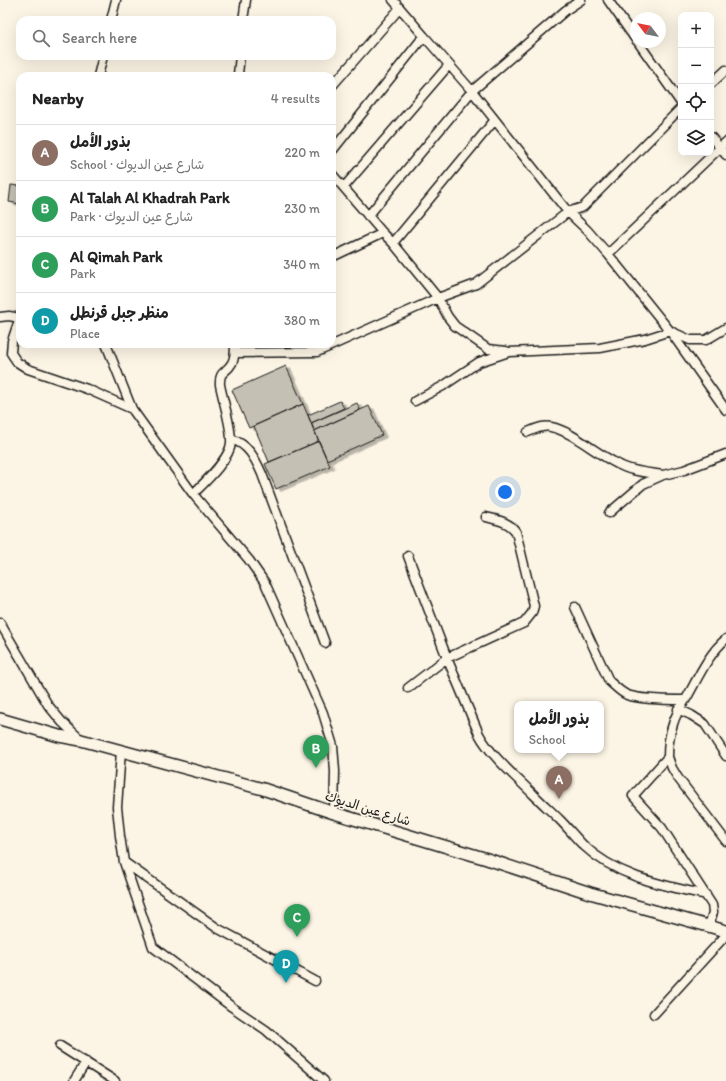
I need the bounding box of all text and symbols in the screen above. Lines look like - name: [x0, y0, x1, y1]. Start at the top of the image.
- north arrow: [630, 12, 666, 48]
- map controls: [678, 12, 714, 156]
- button: +: [678, 12, 714, 48]
- search box: [16, 16, 336, 60]
- icon: search: [30, 27, 52, 49]
- text: Search here: [62, 29, 137, 47]
- button: −: [678, 48, 714, 84]
- button: locate: [678, 84, 714, 120]
- text: Nearby: [32, 88, 84, 108]
- text: 4 results: [271, 91, 320, 106]
- button: layers: [678, 120, 714, 156]
- text: بذور الأمل: [70, 133, 131, 151]
- text: A: [41, 145, 49, 160]
- text: 220 m: [284, 145, 320, 160]
- text: School · شارع عين الديوك: [70, 157, 204, 172]
- text: Al Talah Al Khadrah Park: [70, 189, 230, 207]
- text: B: [41, 201, 49, 216]
- text: 230 m: [284, 201, 320, 216]
- text: Park · شارع عين الديوك: [70, 209, 193, 224]
- text: Al Qimah Park: [70, 248, 163, 266]
- text: C: [41, 257, 49, 272]
- text: 340 m: [283, 257, 320, 272]
- text: Park: [70, 266, 96, 281]
- text: منظر جبل قرنطل: [70, 304, 169, 322]
- text: D: [41, 313, 49, 328]
- text: 380 m: [284, 313, 320, 328]
- text: Place: [70, 326, 100, 341]
- your location: [495, 482, 515, 502]
- popup: [514, 701, 604, 753]
- text: بذور الأمل: [529, 710, 589, 728]
- text: School: [529, 732, 566, 747]
- pin: B: [303, 735, 329, 768]
- pin: A: [546, 766, 572, 799]
- street label: شارع عين الديوك: [323, 788, 412, 830]
- pin: C: [284, 904, 310, 937]
- pin: D: [273, 950, 299, 983]

